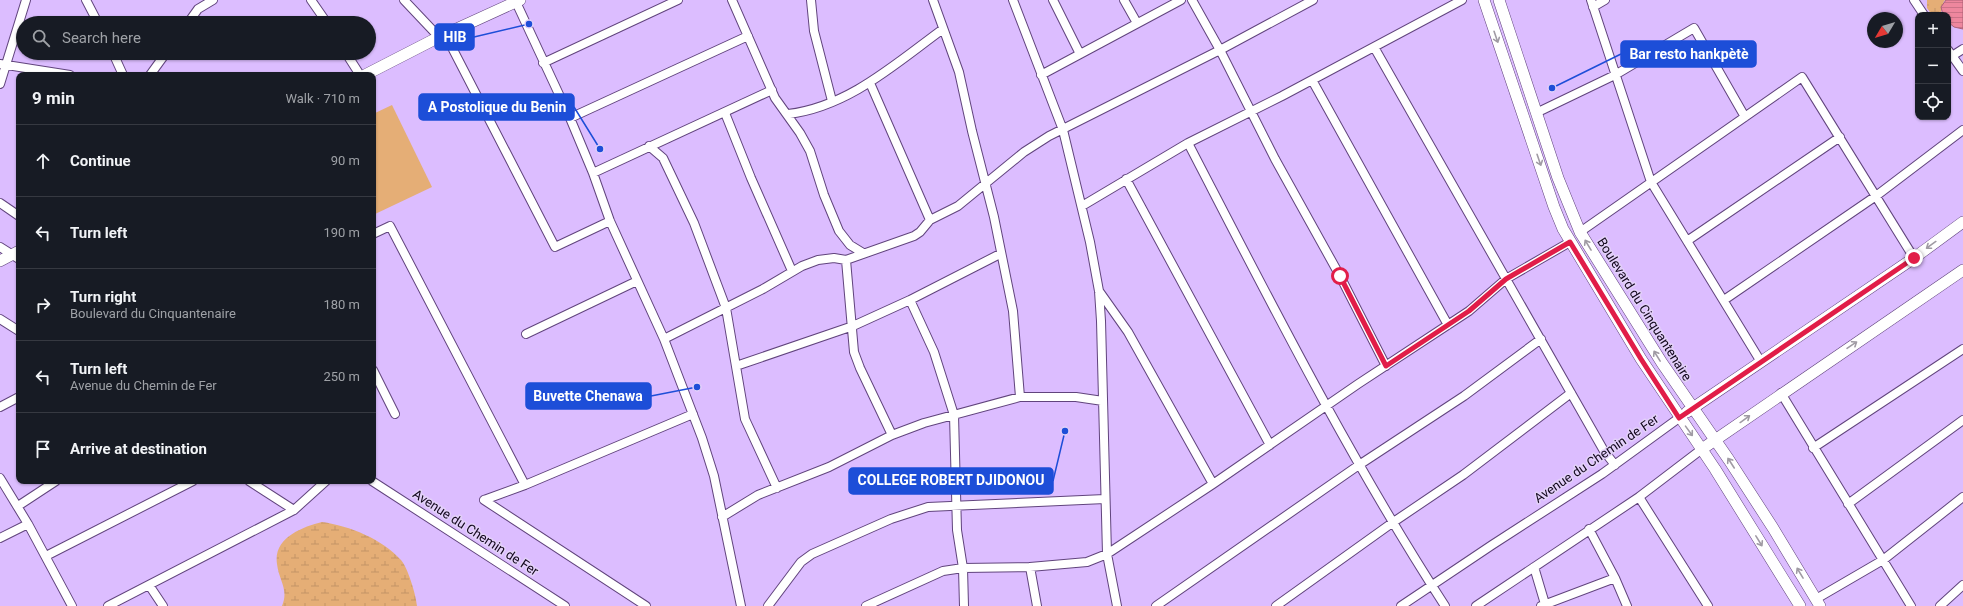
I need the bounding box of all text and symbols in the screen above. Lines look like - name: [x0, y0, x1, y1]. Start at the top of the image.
- north arrow: [1867, 12, 1903, 48]
- map controls: [1915, 12, 1951, 120]
- button: +: [1915, 12, 1951, 48]
- search box: [16, 16, 376, 60]
- callout: HIB: [435, 24, 474, 50]
- icon: search: [30, 27, 52, 49]
- text: Search here: [62, 29, 141, 47]
- text: HIB: [444, 29, 467, 45]
- one-way arrow: [1493, 30, 1501, 42]
- callout: Bar resto hankpètè: [1621, 41, 1756, 67]
- text: Bar resto hankpètè: [1629, 46, 1749, 62]
- button: −: [1915, 48, 1951, 84]
- button: locate: [1915, 84, 1951, 120]
- text: 9 min: [32, 88, 75, 108]
- text: Walk · 710 m: [285, 91, 360, 106]
- callout: A Postolique du Benin: [419, 94, 574, 120]
- text: A Postolique du Benin: [428, 99, 566, 115]
- icon: ahead: [32, 150, 54, 172]
- text: Continue: [70, 152, 131, 170]
- text: 90 m: [331, 153, 360, 168]
- one-way arrow: [1535, 153, 1543, 165]
- icon: left: [32, 222, 54, 244]
- text: Turn left: [70, 224, 127, 242]
- text: 190 m: [323, 225, 360, 240]
- street label: Boulevard du Cinquantenaire: [1594, 235, 1695, 384]
- one-way arrow: [1584, 239, 1592, 251]
- one-way arrow: [1926, 241, 1937, 249]
- route end: [1905, 249, 1923, 267]
- route start: [1331, 267, 1349, 285]
- text: Turn right: [70, 288, 136, 306]
- icon: right: [32, 294, 54, 316]
- text: 180 m: [323, 297, 360, 312]
- text: Boulevard du Cinquantenaire: [70, 306, 236, 321]
- one-way arrow: [1846, 341, 1857, 349]
- one-way arrow: [1653, 351, 1661, 362]
- text: Turn left: [70, 360, 127, 378]
- icon: left: [32, 366, 54, 388]
- text: 250 m: [323, 369, 360, 384]
- text: Avenue du Chemin de Fer: [70, 378, 217, 393]
- callout: Buvette Chenawa: [526, 383, 651, 409]
- text: Buvette Chenawa: [533, 388, 643, 404]
- street label: Avenue du Chemin de Fer: [1531, 411, 1662, 506]
- one-way arrow: [1740, 415, 1751, 423]
- one-way arrow: [1685, 426, 1693, 437]
- icon: arrive: [32, 438, 54, 460]
- text: Arrive at destination: [70, 440, 207, 458]
- one-way arrow: [1727, 458, 1735, 469]
- callout: COLLEGE ROBERT DJIDONOU: [849, 468, 1053, 494]
- text: COLLEGE ROBERT DJIDONOU: [857, 472, 1045, 488]
- street label: Avenue du Chemin de Fer: [410, 486, 542, 579]
- one-way arrow: [1756, 535, 1764, 547]
- one-way arrow: [1796, 567, 1804, 579]

